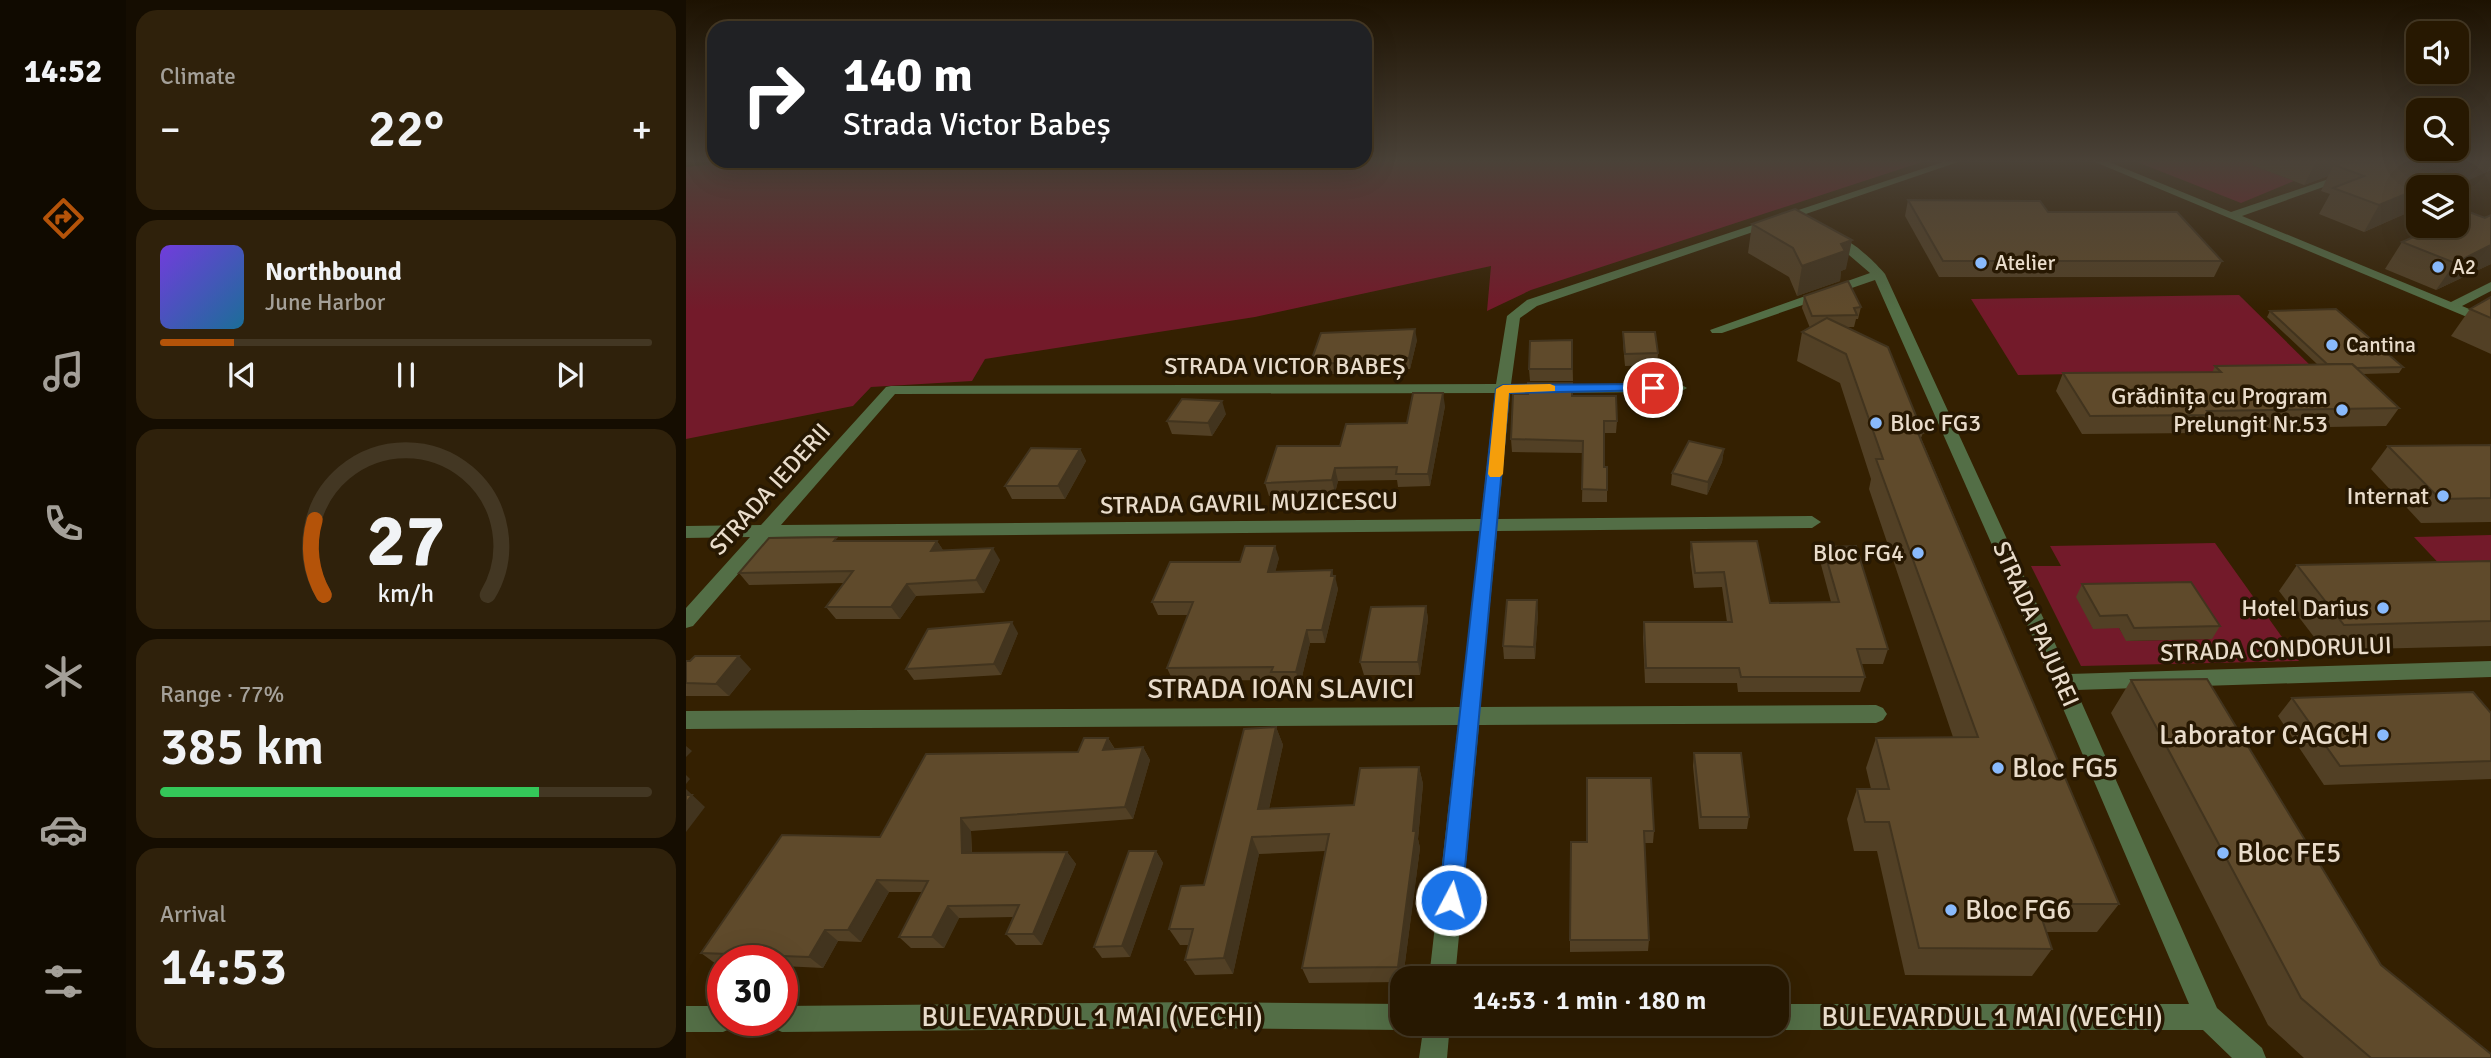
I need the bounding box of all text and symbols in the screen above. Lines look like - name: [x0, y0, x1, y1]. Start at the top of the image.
- map controls: [2406, 21, 2469, 238]
- button: sound: [2406, 21, 2469, 84]
- text: 140 m: [843, 45, 973, 105]
- icon: right: [728, 49, 819, 140]
- text: 14:52: [24, 52, 102, 91]
- text: Climate: [160, 62, 236, 91]
- text: 22°: [368, 97, 444, 161]
- button: search: [2406, 98, 2469, 161]
- text: Strada Victor Babeș: [843, 105, 1111, 144]
- text: −: [160, 106, 181, 153]
- text: +: [631, 106, 652, 153]
- button: layers: [2406, 175, 2469, 238]
- icon: directions: [39, 194, 88, 243]
- place label: Atelier: [1995, 250, 2055, 276]
- place label: A2: [2452, 254, 2476, 280]
- marker: Atelier: [1973, 255, 1989, 271]
- text: Northbound: [265, 256, 402, 288]
- marker: A2: [2430, 259, 2446, 275]
- text: June Harbor: [265, 288, 385, 317]
- place label: Cantina: [2346, 332, 2416, 358]
- marker: Cantina: [2324, 337, 2340, 353]
- icon: music: [39, 347, 88, 396]
- street label: STRADA VICTOR BABEȘ: [1164, 351, 1406, 381]
- icon: previous: [223, 356, 261, 394]
- icon: pause: [387, 356, 425, 394]
- icon: next: [551, 356, 589, 394]
- pin: [1623, 358, 1683, 418]
- icon: arrive: [1634, 369, 1672, 407]
- place label: Grădinița cu Program Prelungit Nr.53: [2111, 381, 2328, 439]
- marker: Grădinița cu Program Prelungit Nr.53: [2334, 402, 2350, 418]
- place label: Bloc FG3: [1890, 408, 1981, 438]
- marker: Bloc FG3: [1868, 415, 1884, 431]
- street label: STRADA IEDERII: [703, 417, 837, 561]
- place label: Internat: [2346, 481, 2429, 511]
- street label: STRADA GAVRIL MUZICESCU: [1100, 485, 1398, 521]
- marker: Internat: [2435, 488, 2451, 504]
- text: 27: [367, 497, 445, 586]
- icon: phone: [39, 499, 88, 548]
- street label: STRADA PAJUREI: [1986, 537, 2086, 711]
- place label: Bloc FG4: [1813, 538, 1904, 568]
- marker: Bloc FG4: [1910, 545, 1926, 561]
- text: km/h: [378, 578, 434, 609]
- place label: Hotel Darius: [2241, 593, 2369, 623]
- marker: Hotel Darius: [2375, 600, 2391, 616]
- street label: STRADA CONDORULUI: [2160, 630, 2392, 668]
- icon: climate: [39, 652, 88, 701]
- street label: STRADA IOAN SLAVICI: [1147, 672, 1415, 706]
- text: Range · 77%: [160, 680, 284, 709]
- text: 385 km: [160, 715, 324, 779]
- place label: Laborator CAGCH: [2159, 718, 2369, 752]
- marker: Laborator CAGCH: [2375, 727, 2391, 743]
- place label: Bloc FG5: [2012, 751, 2118, 785]
- marker: Bloc FG5: [1990, 760, 2006, 776]
- icon: car: [39, 805, 88, 854]
- place label: Bloc FE5: [2237, 836, 2341, 870]
- marker: Bloc FE5: [2215, 845, 2231, 861]
- position arrow: [1414, 863, 1488, 937]
- place label: Bloc FG6: [1965, 893, 2071, 927]
- text: Arrival: [160, 900, 226, 929]
- marker: Bloc FG6: [1943, 902, 1959, 918]
- text: 14:53: [160, 935, 287, 999]
- speed limit sign: 30: [707, 945, 798, 1036]
- icon: filters: [39, 957, 88, 1006]
- text: 14:53 · 1 min · 180 m: [1473, 985, 1706, 1017]
- street label: BULEVARDUL 1 MAI (VECHI): [921, 1000, 1263, 1034]
- street label: BULEVARDUL 1 MAI (VECHI): [1821, 1000, 2163, 1034]

